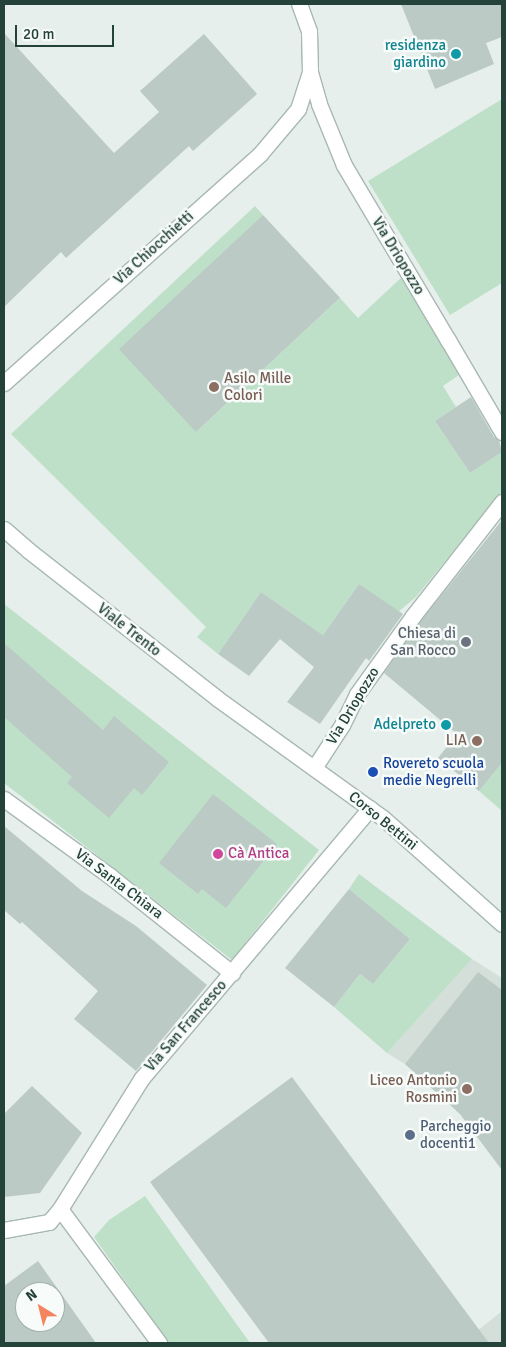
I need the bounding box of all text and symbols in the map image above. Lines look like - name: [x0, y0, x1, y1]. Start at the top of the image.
- scale bar: [18, 15, 116, 47]
- text: 20 m: [23, 25, 54, 43]
- place label: residenza giardino: [385, 36, 446, 71]
- marker: residenza giardino: [450, 48, 462, 60]
- street label: Via Chiocchietti: [110, 207, 198, 289]
- street label: Via Driopozzo: [368, 214, 428, 298]
- place label: Asilo Mille Colori: [224, 369, 291, 404]
- marker: Asilo Mille Colori: [208, 381, 220, 393]
- street label: Viale Trento: [94, 600, 164, 660]
- place label: Chiesa di San Rocco: [390, 624, 456, 659]
- marker: Chiesa di San Rocco: [460, 636, 472, 648]
- street label: Via Driopozzo: [323, 664, 383, 748]
- place label: Adelpreto: [373, 716, 436, 734]
- marker: Adelpreto: [440, 719, 452, 731]
- place label: LIA: [446, 732, 467, 750]
- marker: LIA: [471, 735, 483, 747]
- place label: Rovereto scuola medie Negrelli: [383, 754, 484, 789]
- marker: Rovereto scuola medie Negrelli: [367, 766, 379, 778]
- street label: Corso Bettini: [345, 788, 421, 854]
- street label: Via Santa Chiara: [71, 845, 167, 923]
- place label: Cà Antica: [228, 845, 289, 863]
- marker: Cà Antica: [212, 848, 224, 860]
- street label: Via San Francesco: [141, 977, 231, 1075]
- place label: Liceo Antonio Rosmini: [369, 1071, 457, 1106]
- marker: Liceo Antonio Rosmini: [461, 1083, 473, 1095]
- place label: Parcheggio docenti1: [420, 1117, 491, 1152]
- marker: Parcheggio docenti1: [404, 1129, 416, 1141]
- north arrow: [15, 1282, 65, 1332]
- text: N: [23, 1286, 40, 1305]

